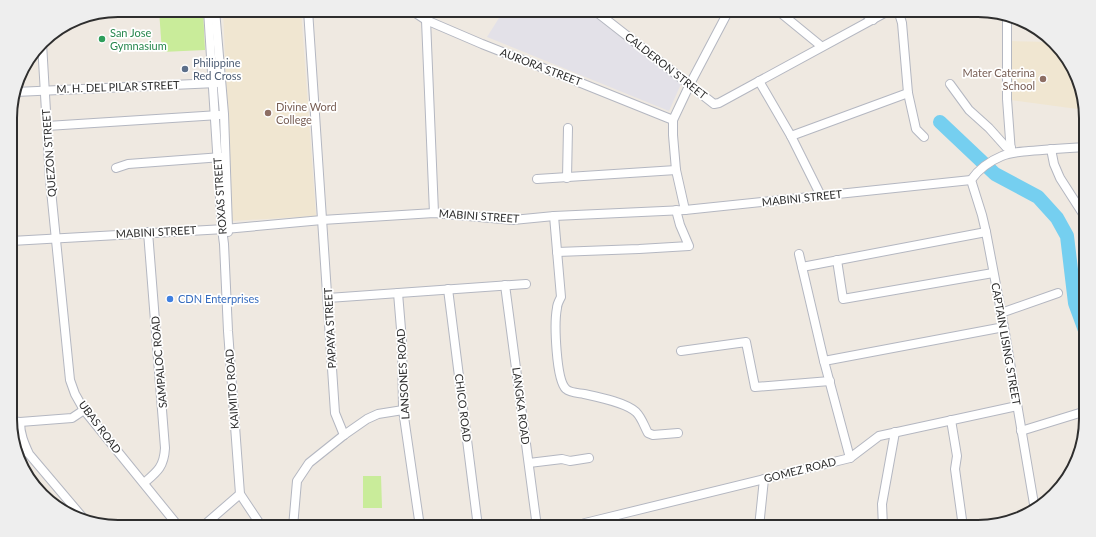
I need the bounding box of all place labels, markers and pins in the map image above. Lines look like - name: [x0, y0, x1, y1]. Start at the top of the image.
- place label: San Jose Gymnasium: [110, 26, 167, 52]
- marker: San Jose Gymnasium: [97, 34, 107, 44]
- place label: Philippine Red Cross: [193, 56, 241, 82]
- marker: Philippine Red Cross: [180, 64, 190, 74]
- place label: Mater Caterina School: [963, 66, 1035, 92]
- marker: Mater Caterina School: [1038, 74, 1048, 84]
- place label: Divine Word College: [276, 100, 337, 126]
- marker: Divine Word College: [263, 108, 273, 118]
- place label: CDN Enterprises: [178, 292, 259, 305]
- marker: CDN Enterprises: [165, 294, 175, 304]

